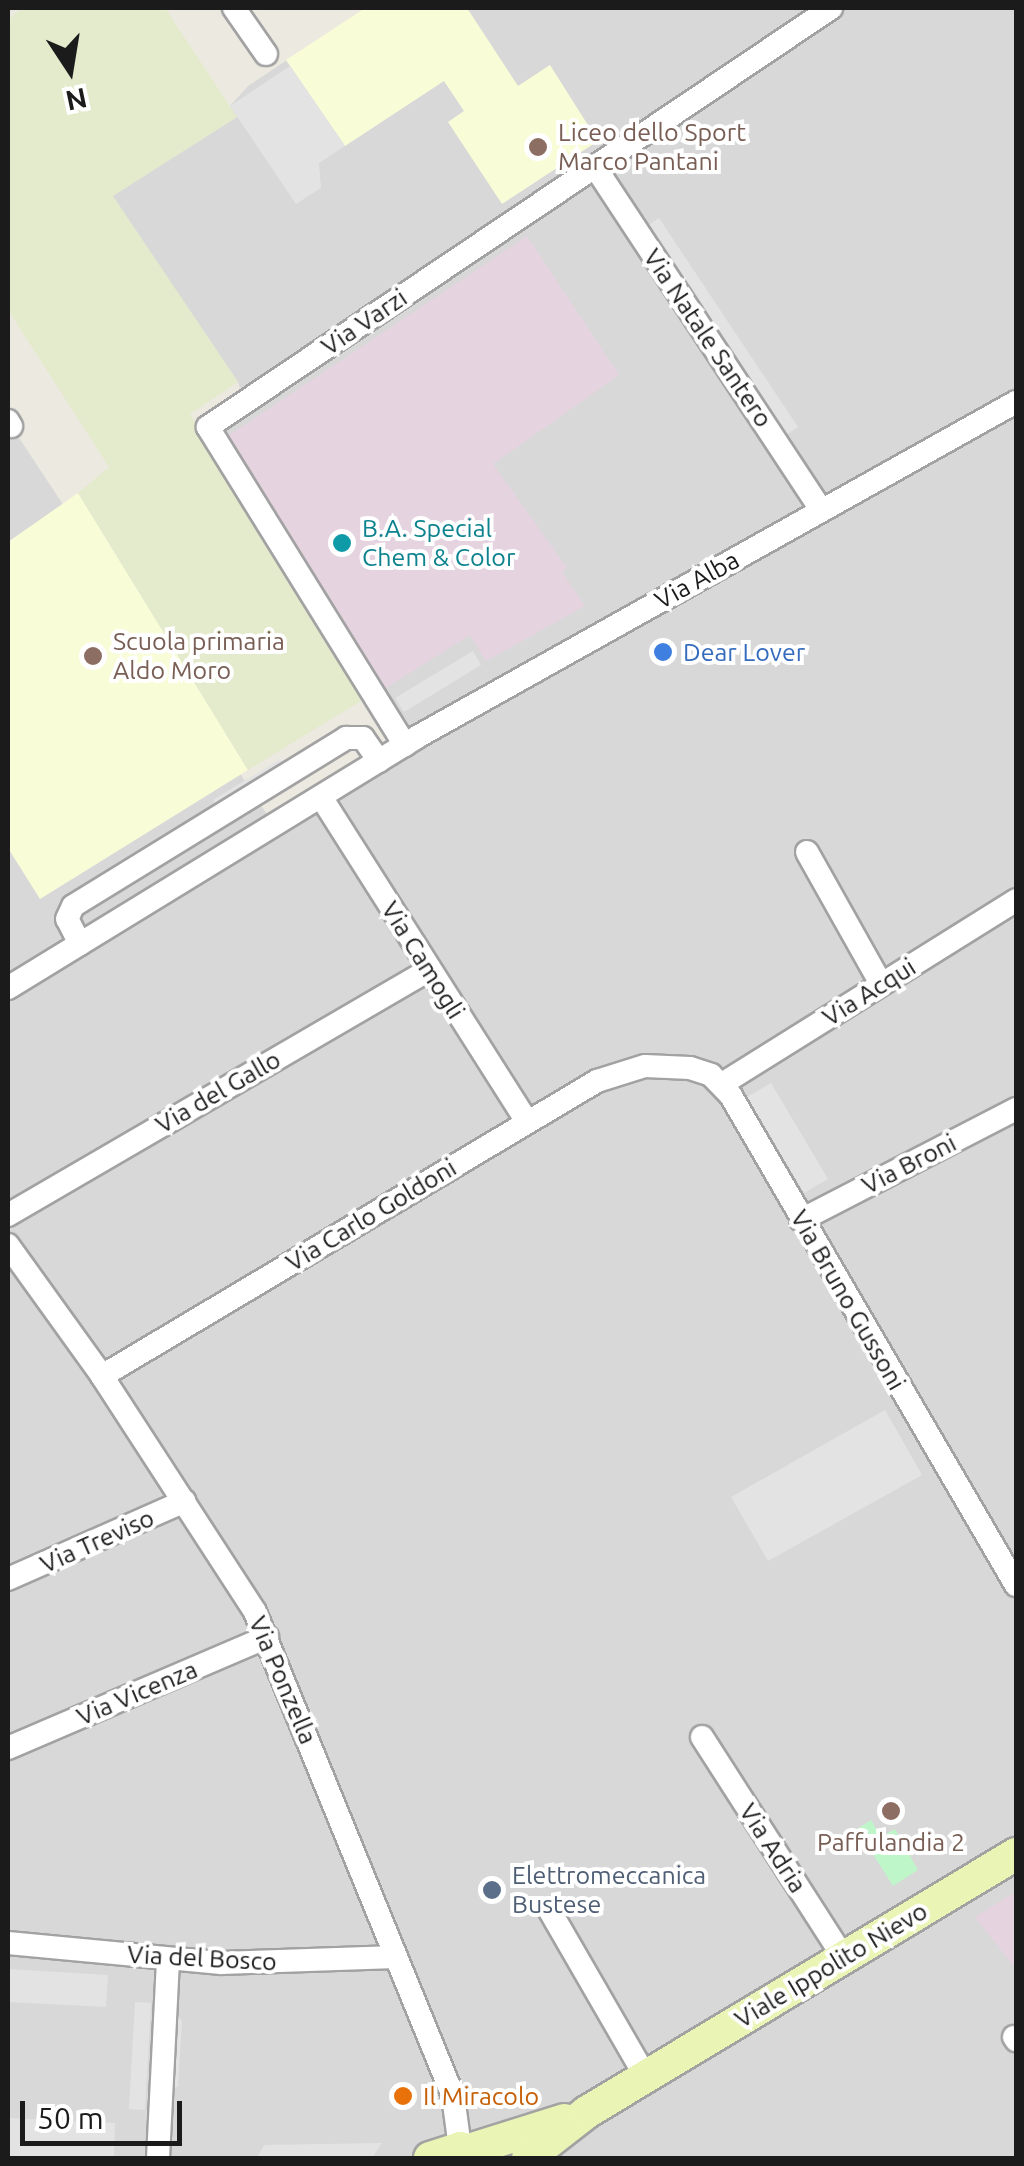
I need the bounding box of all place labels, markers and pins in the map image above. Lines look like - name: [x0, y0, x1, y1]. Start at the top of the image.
- place label: Liceo dello Sport Marco Pantani: [558, 118, 746, 177]
- marker: Liceo dello Sport Marco Pantani: [527, 136, 549, 158]
- place label: B.A. Special Chem & Color: [362, 514, 515, 573]
- marker: B.A. Special Chem & Color: [331, 532, 353, 554]
- place label: Scuola primaria Aldo Moro: [113, 627, 285, 686]
- place label: Dear Lover: [683, 637, 805, 667]
- marker: Dear Lover: [652, 641, 674, 663]
- marker: Scuola primaria Aldo Moro: [82, 645, 104, 667]
- marker: Paffulandia 2: [880, 1800, 902, 1822]
- place label: Paffulandia 2: [817, 1827, 965, 1857]
- place label: Elettromeccanica Bustese: [512, 1861, 706, 1920]
- marker: Elettromeccanica Bustese: [481, 1879, 503, 1901]
- place label: Il Miracolo: [423, 2081, 539, 2111]
- marker: Il Miracolo: [392, 2085, 414, 2107]

